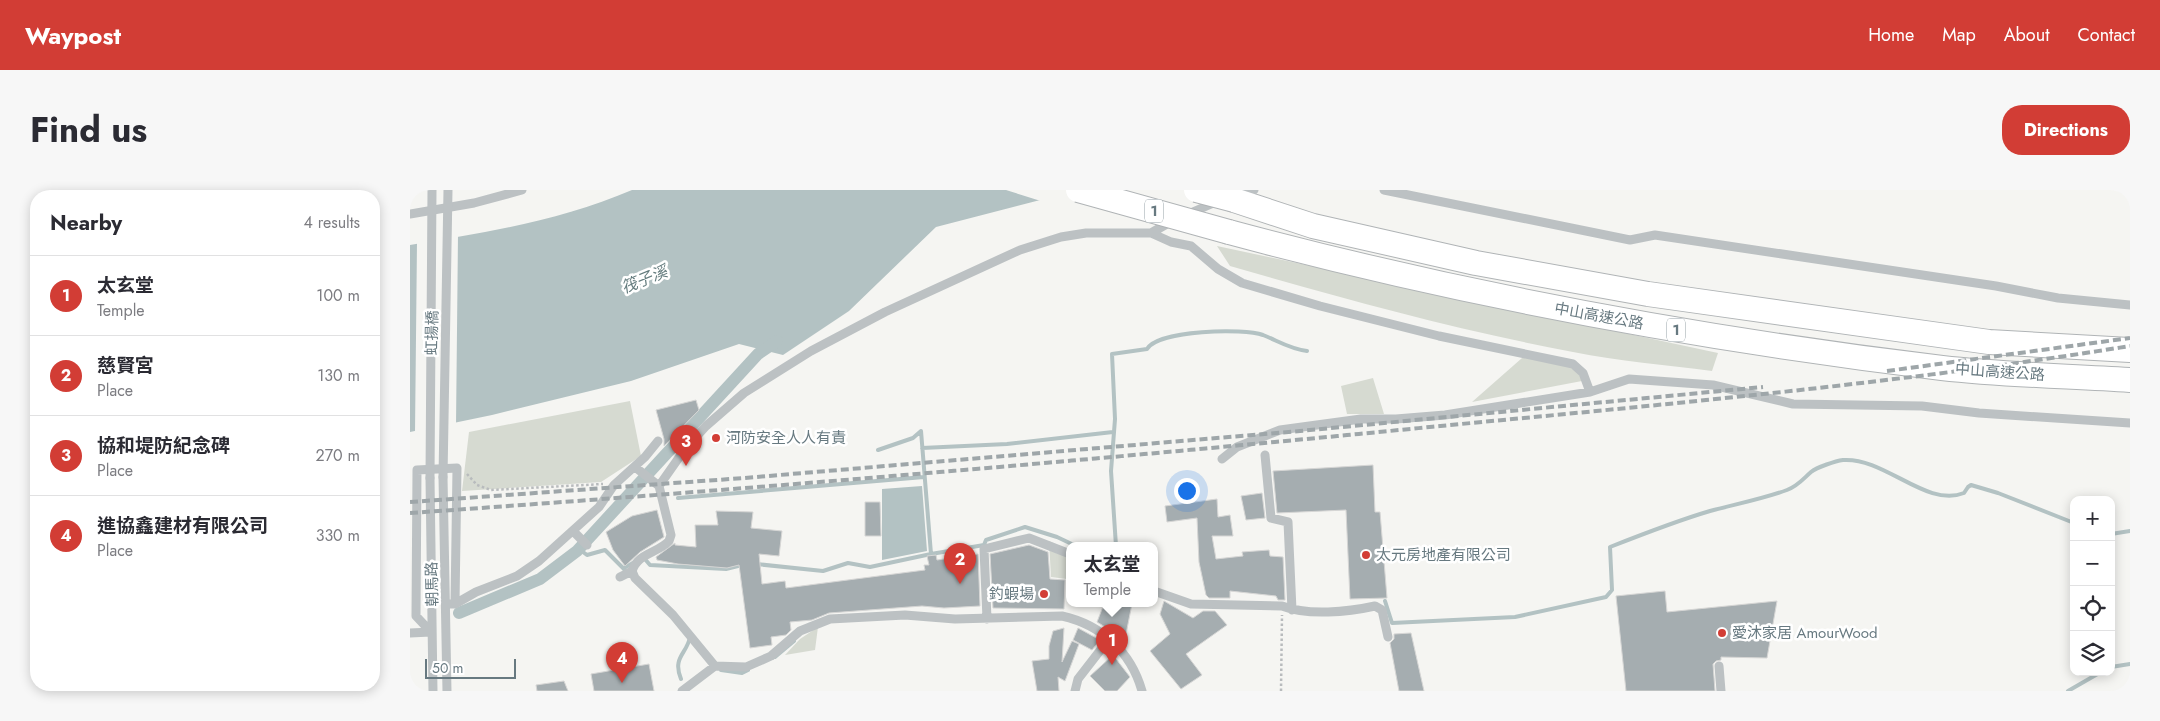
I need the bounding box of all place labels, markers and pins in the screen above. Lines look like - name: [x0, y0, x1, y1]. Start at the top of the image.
- pin: 3: [670, 425, 702, 466]
- place label: 河防安全人人有責: [726, 427, 846, 449]
- marker: 河防安全人人有責: [710, 432, 722, 444]
- pin: 2: [944, 543, 976, 584]
- place label: 太元房地產有限公司: [1376, 544, 1511, 566]
- marker: 太元房地產有限公司: [1360, 549, 1372, 561]
- place label: 釣蝦場: [989, 583, 1034, 605]
- marker: 釣蝦場: [1038, 588, 1050, 600]
- place label: 愛沐家居 AmourWood: [1732, 622, 1877, 644]
- pin: 1: [1096, 624, 1128, 665]
- marker: 愛沐家居 AmourWood: [1716, 627, 1728, 639]
- pin: 4: [606, 642, 638, 683]

